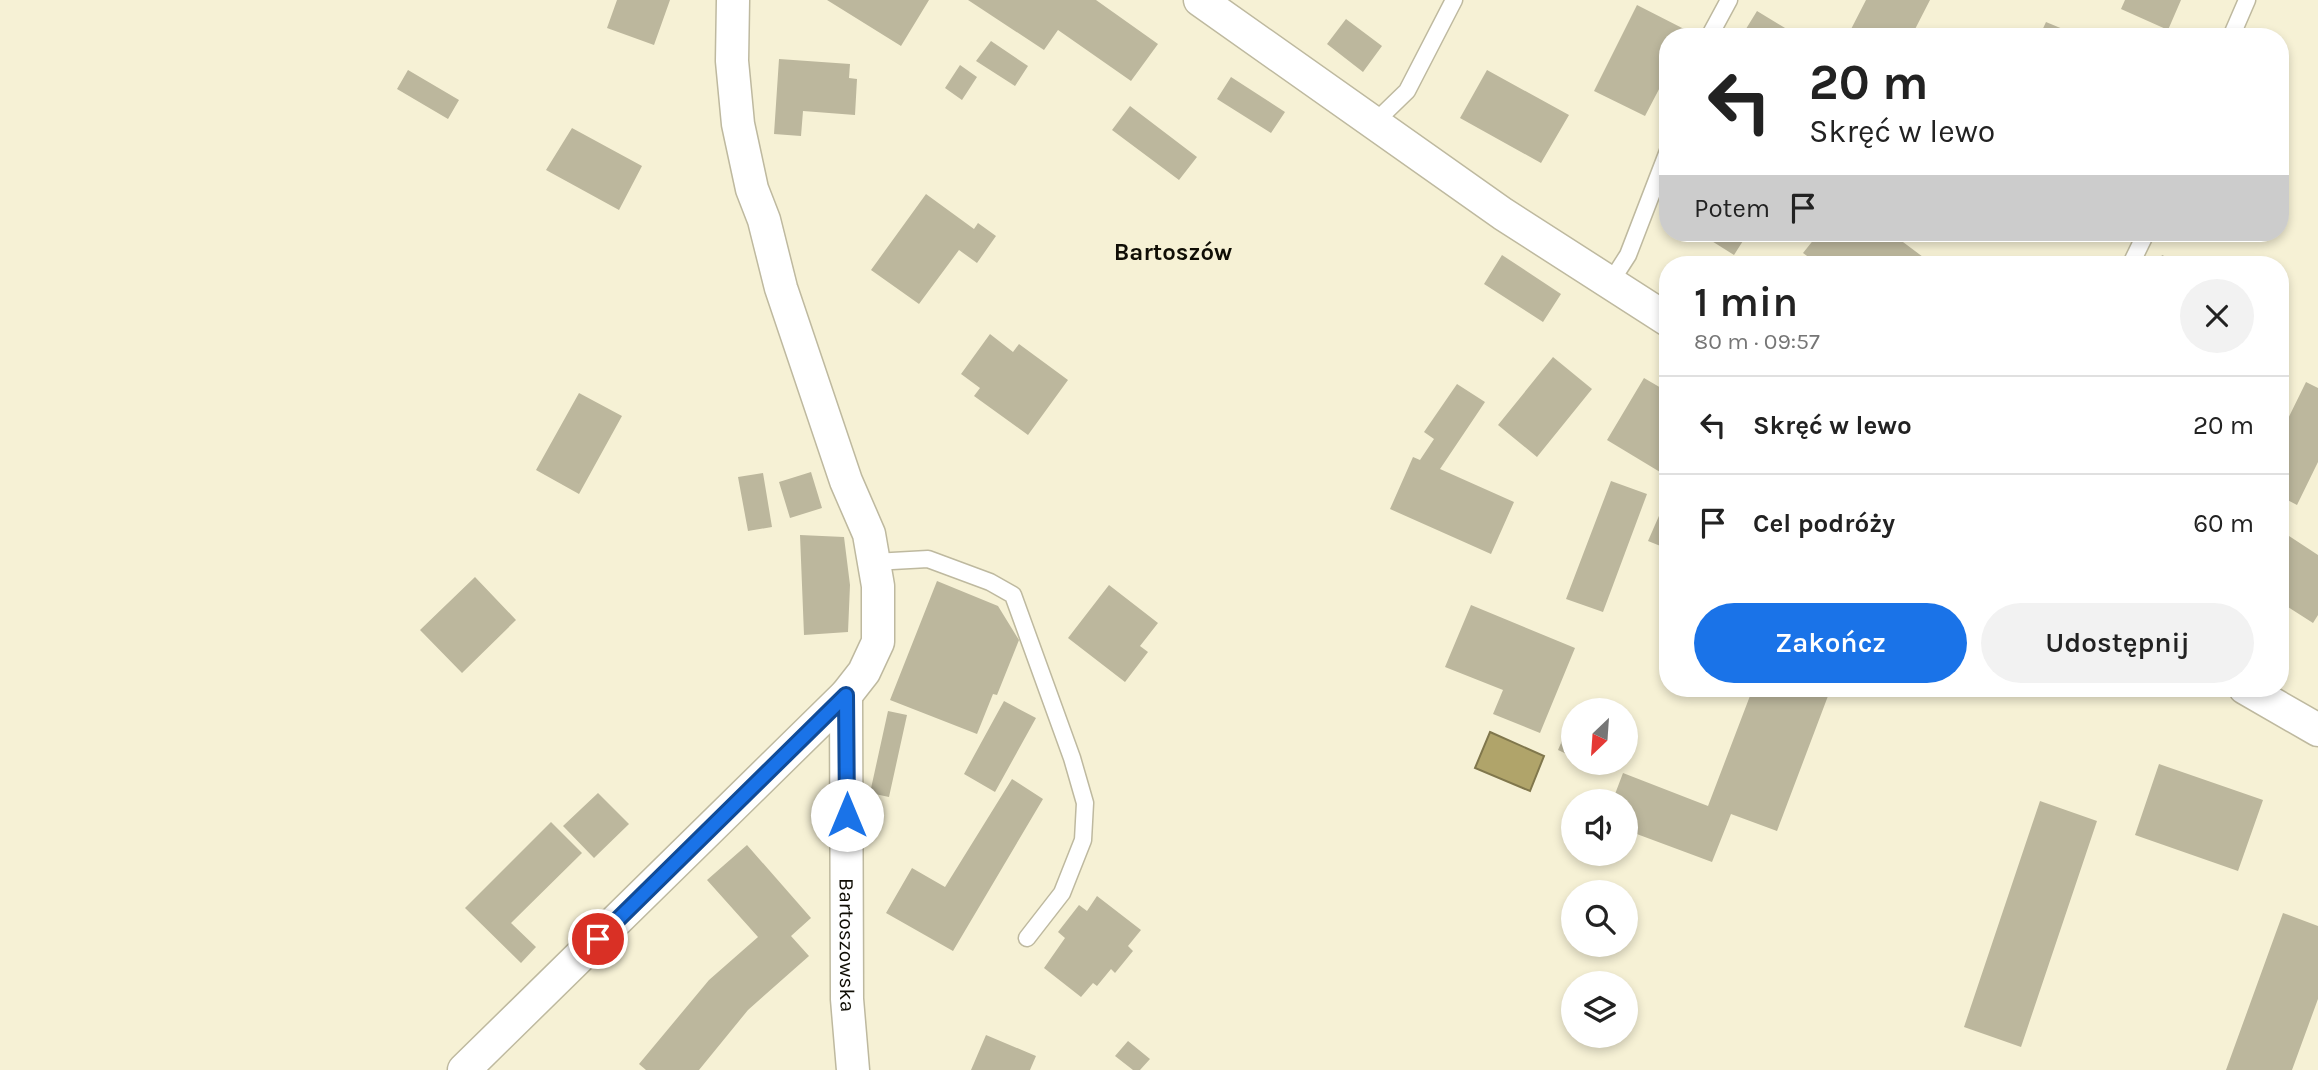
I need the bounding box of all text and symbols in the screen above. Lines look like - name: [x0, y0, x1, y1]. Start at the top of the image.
- text: 20 m: [1809, 54, 1929, 111]
- icon: left: [1694, 56, 1785, 147]
- text: Skręć w lewo: [1809, 113, 1995, 150]
- icon: arrive: [1784, 189, 1822, 227]
- text: Potem: [1694, 193, 1770, 224]
- district label: Bartoszów: [1114, 238, 1232, 266]
- text: 1 min: [1694, 277, 1798, 327]
- button: close: [2180, 279, 2254, 353]
- text: 80 m · 09:57: [1694, 328, 1820, 355]
- icon: left: [1694, 406, 1732, 444]
- text: Skręć w lewo: [1753, 410, 1912, 441]
- text: 20 m: [2193, 410, 2254, 441]
- icon: arrive: [1694, 504, 1732, 542]
- text: Cel podróży: [1753, 508, 1895, 539]
- text: 60 m: [2193, 508, 2254, 539]
- button: Zakończ: [1694, 603, 1967, 683]
- button: Udostępnij: [1981, 603, 2254, 683]
- north arrow: [1561, 698, 1638, 775]
- map controls: [1561, 698, 1638, 1048]
- position arrow: [810, 778, 884, 852]
- button: sound: [1561, 789, 1638, 866]
- street label: Bartoszowska: [835, 878, 860, 1013]
- button: search: [1561, 880, 1638, 957]
- pin: [568, 909, 628, 969]
- icon: arrive: [579, 920, 617, 958]
- button: layers: [1561, 971, 1638, 1048]

